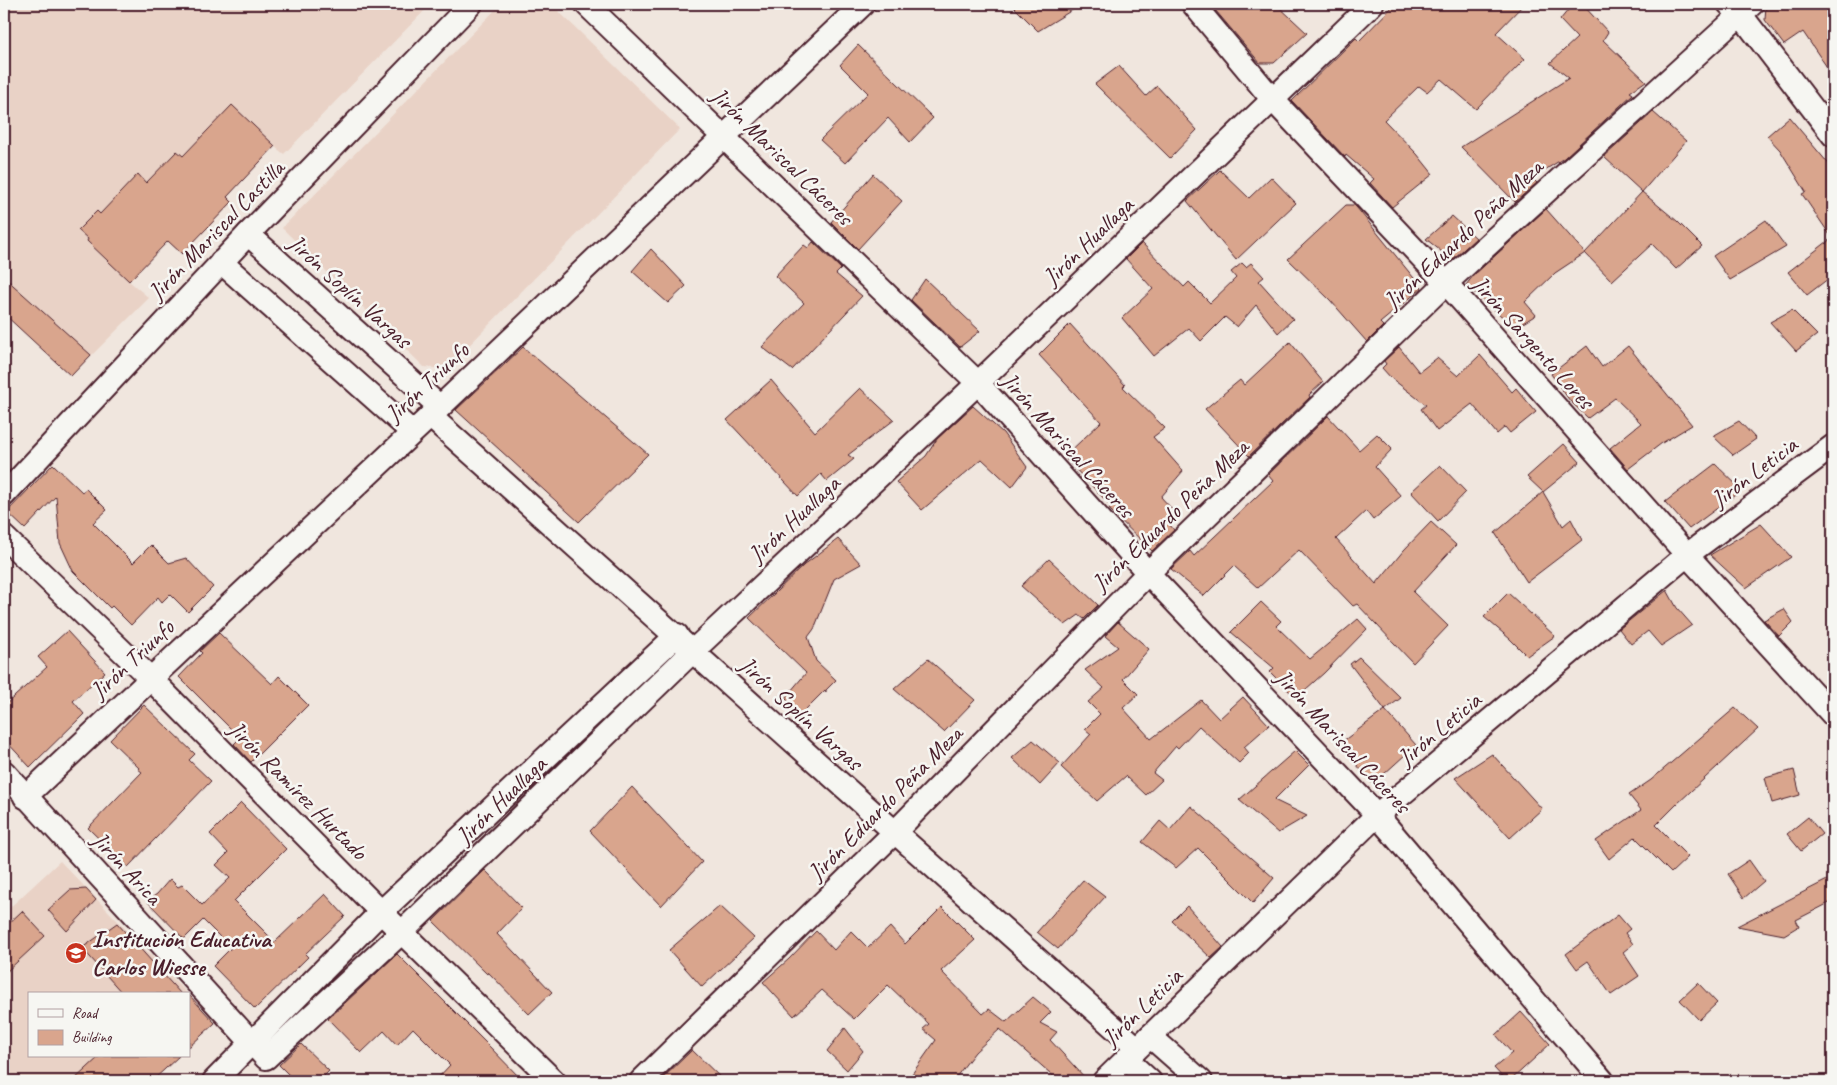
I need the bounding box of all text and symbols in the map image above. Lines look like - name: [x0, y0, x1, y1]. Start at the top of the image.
- street label: Jirón Mariscal Cáceres: [704, 80, 861, 233]
- street label: Jirón Eduardo Peña Meza: [1376, 151, 1550, 316]
- street label: Jirón Mariscal Castilla: [141, 152, 292, 307]
- street label: Jirón Huallaga: [1036, 189, 1141, 292]
- street label: Jirón Soplín Vargas: [281, 227, 420, 356]
- street label: Jirón Sargento Lores: [1465, 268, 1603, 417]
- street label: Jirón Triunfo: [378, 335, 476, 429]
- street label: Jirón Mariscal Cáceres: [994, 365, 1143, 525]
- street label: Jirón Leticia: [1704, 429, 1804, 515]
- street label: Jirón Eduardo Peña Meza: [1084, 431, 1256, 598]
- street label: Jirón Huallaga: [741, 468, 847, 570]
- street label: Jirón Triunfo: [83, 612, 181, 706]
- street label: Jirón Soplín Vargas: [732, 649, 871, 778]
- street label: Jirón Mariscal Cáceres: [1268, 662, 1419, 821]
- street label: Jirón Leticia: [1390, 684, 1488, 773]
- street label: Jirón Ramírez Hurtado: [221, 713, 375, 867]
- street label: Jirón Eduardo Peña Meza: [801, 718, 970, 887]
- street label: Jirón Huallaga: [449, 748, 554, 851]
- street label: Jirón Arica: [85, 824, 169, 912]
- place label: Institución Educativa Carlos Wiesse: [92, 924, 273, 982]
- school or university icon: Institución Educativa Carlos Wiesse: [64, 941, 88, 965]
- street label: Jirón Leticia: [1095, 960, 1190, 1053]
- legend: [28, 992, 190, 1058]
- text: Road: [72, 1004, 99, 1023]
- text: Building: [72, 1028, 112, 1047]

